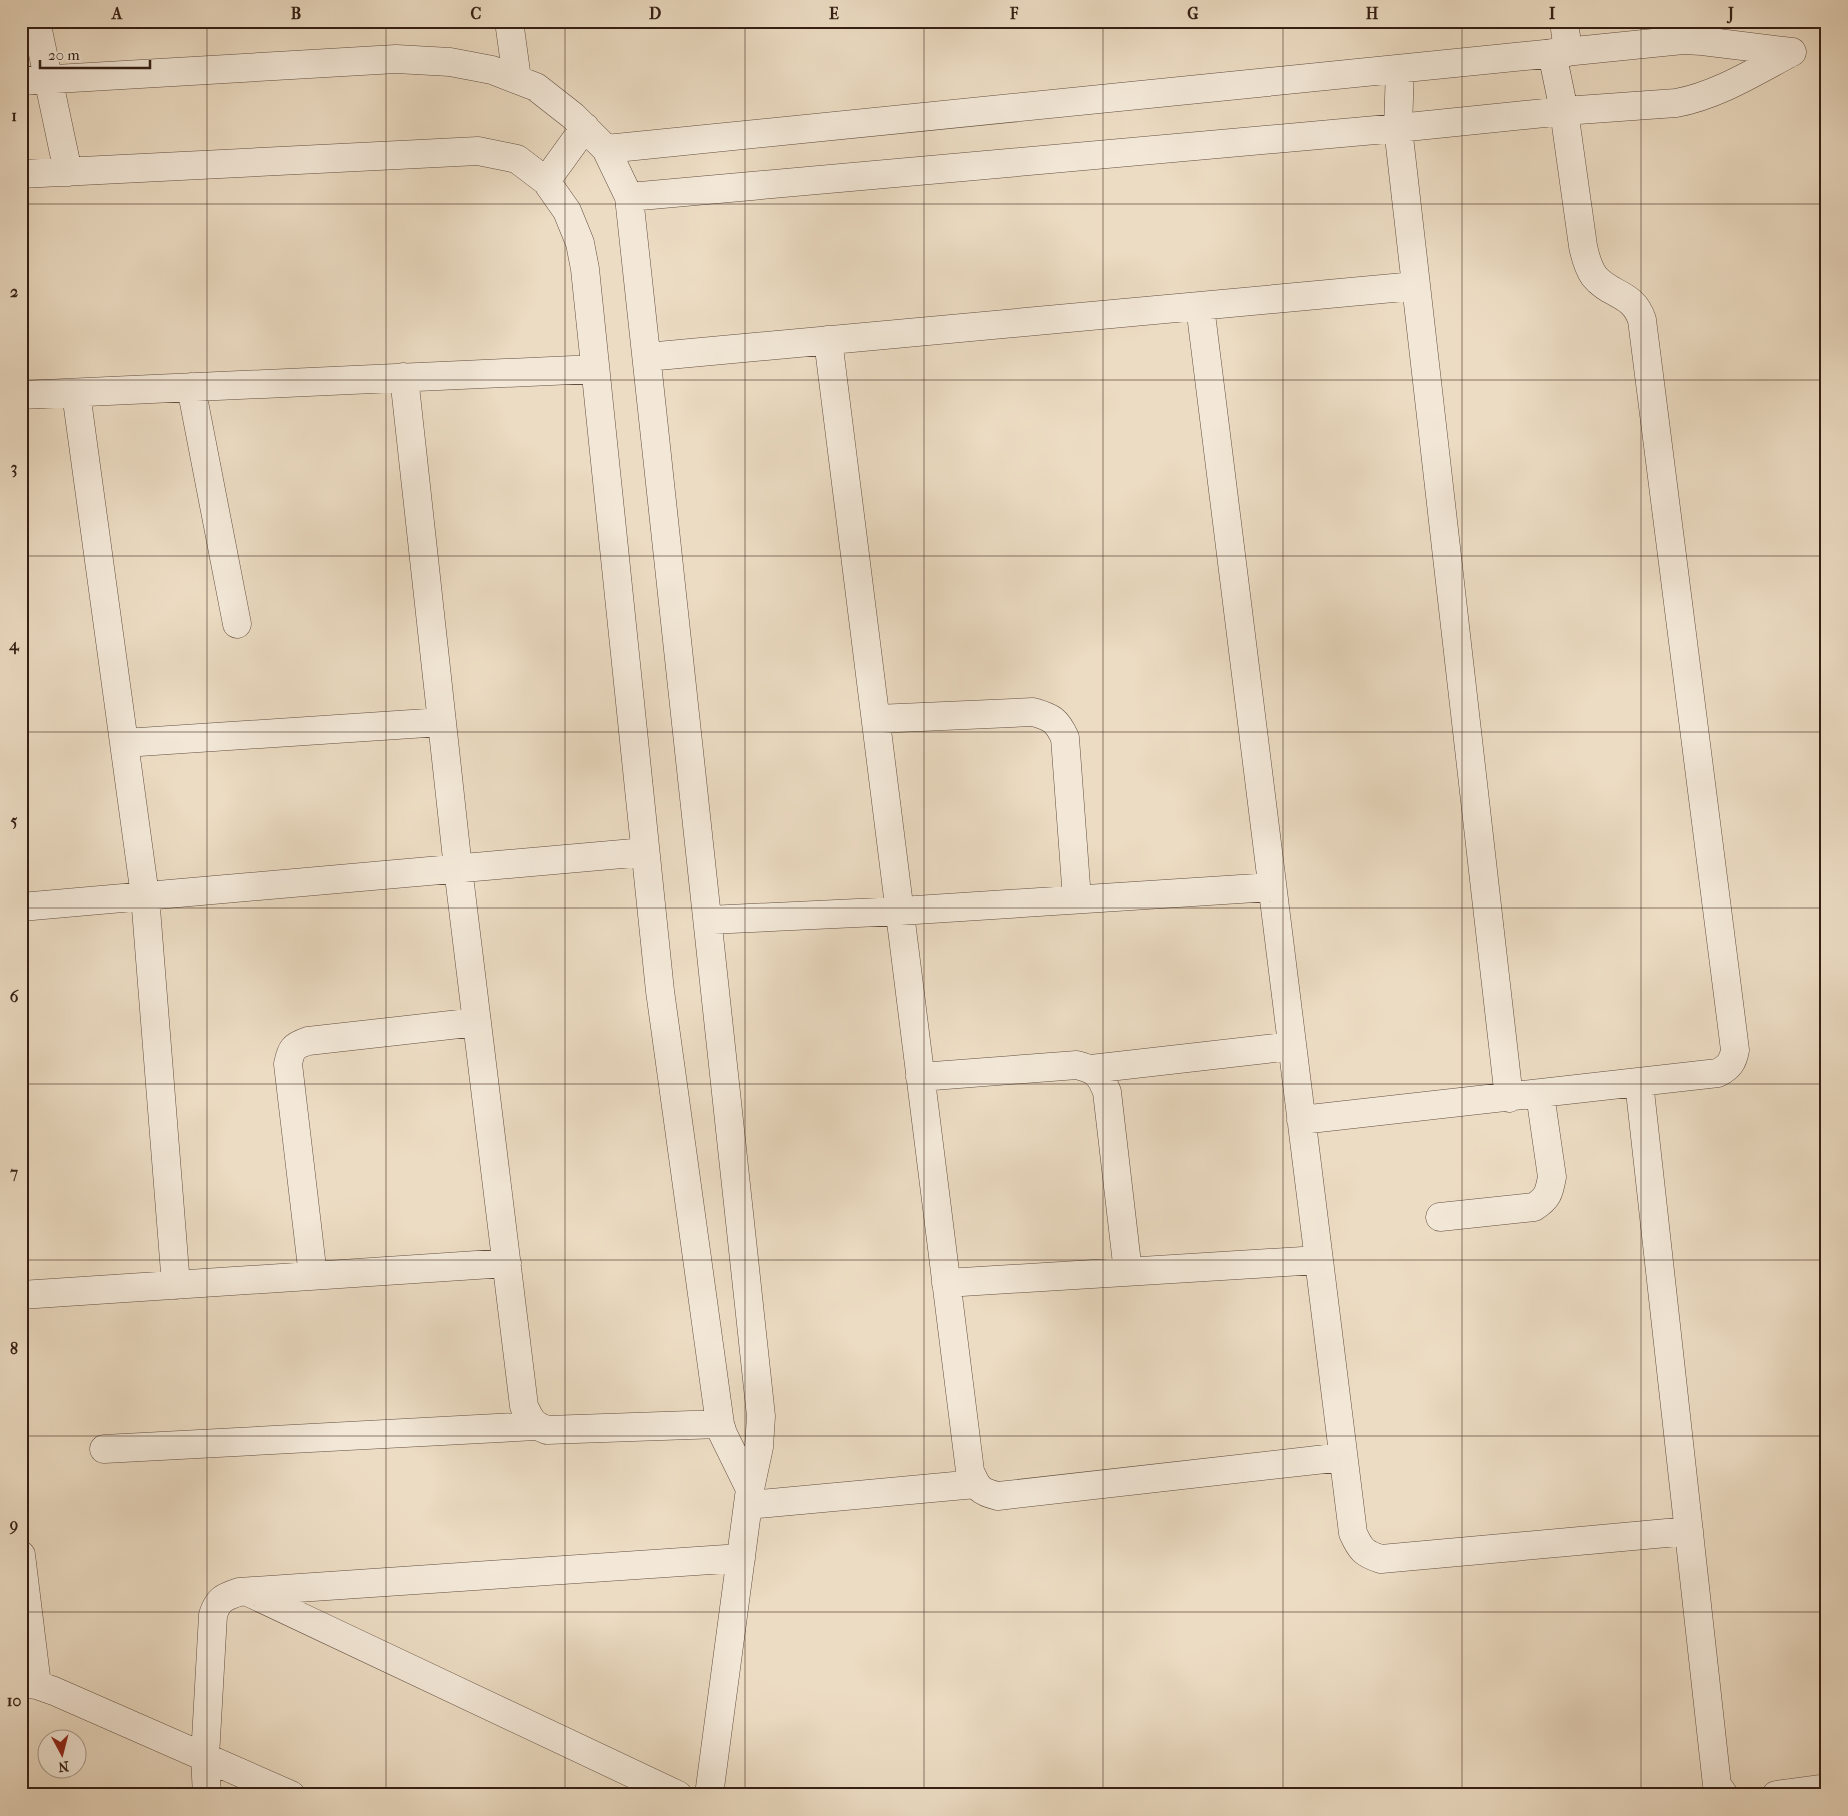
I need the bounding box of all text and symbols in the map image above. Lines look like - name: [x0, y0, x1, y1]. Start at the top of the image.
- text: A: [111, 4, 123, 23]
- text: B: [291, 4, 301, 23]
- text: C: [471, 4, 482, 23]
- text: D: [649, 4, 661, 23]
- text: E: [829, 4, 839, 23]
- text: F: [1009, 4, 1019, 23]
- text: G: [1187, 4, 1199, 23]
- text: H: [1366, 4, 1379, 23]
- text: I: [1549, 4, 1556, 23]
- text: J: [1726, 4, 1734, 24]
- scale bar: [40, 38, 150, 70]
- text: 20 m: [48, 46, 80, 64]
- text: 1: [11, 106, 17, 125]
- text: 2: [10, 282, 18, 301]
- text: 3: [11, 458, 17, 478]
- text: 4: [8, 635, 20, 655]
- text: 5: [11, 811, 18, 830]
- text: 6: [10, 987, 19, 1006]
- text: 7: [9, 1163, 18, 1182]
- text: 8: [10, 1339, 18, 1358]
- text: 9: [9, 1515, 18, 1535]
- text: 10: [7, 1691, 21, 1710]
- north arrow: [38, 1728, 88, 1778]
- text: N: [57, 1757, 70, 1776]

